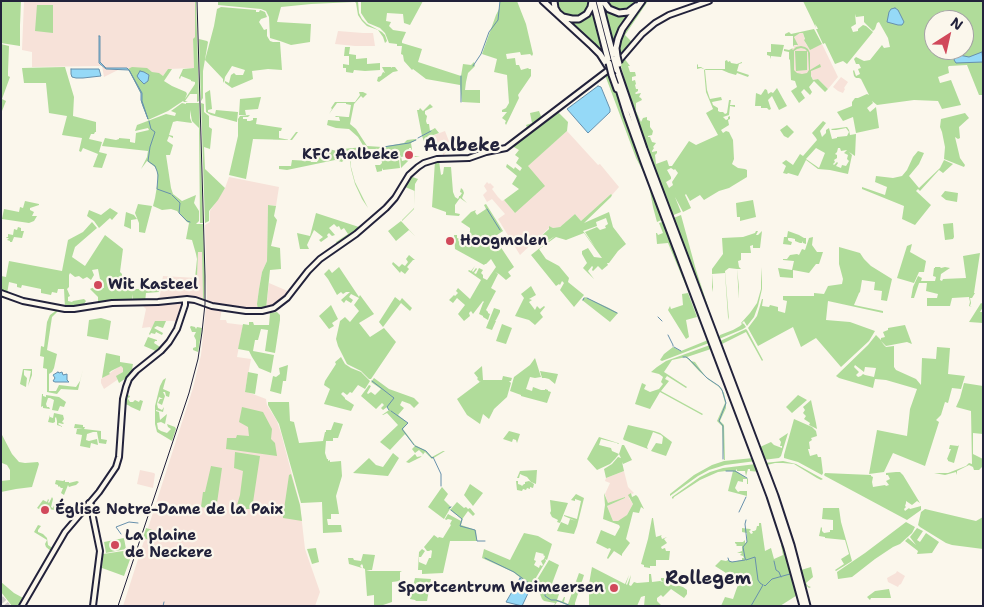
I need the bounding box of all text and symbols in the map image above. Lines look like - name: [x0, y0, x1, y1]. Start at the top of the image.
- north arrow: [924, 10, 974, 60]
- text: N: [947, 13, 967, 34]
- district label: Aalbeke: [424, 135, 500, 157]
- place label: KFC Aalbeke: [302, 146, 399, 164]
- marker: KFC Aalbeke: [403, 149, 415, 161]
- place label: Hoogmolen: [460, 232, 548, 250]
- marker: Hoogmolen: [444, 235, 456, 247]
- place label: Wit Kasteel: [108, 276, 198, 294]
- marker: Wit Kasteel: [92, 279, 104, 291]
- place label: Église Notre-Dame de la Paix: [55, 501, 283, 519]
- marker: Église Notre-Dame de la Paix: [39, 504, 51, 516]
- place label: La plaine de Neckere: [125, 527, 212, 562]
- marker: La plaine de Neckere: [109, 539, 121, 551]
- district label: Rollegem: [665, 568, 751, 590]
- place label: Sportcentrum Weimeersen: [398, 579, 604, 597]
- marker: Sportcentrum Weimeersen: [608, 582, 620, 594]

